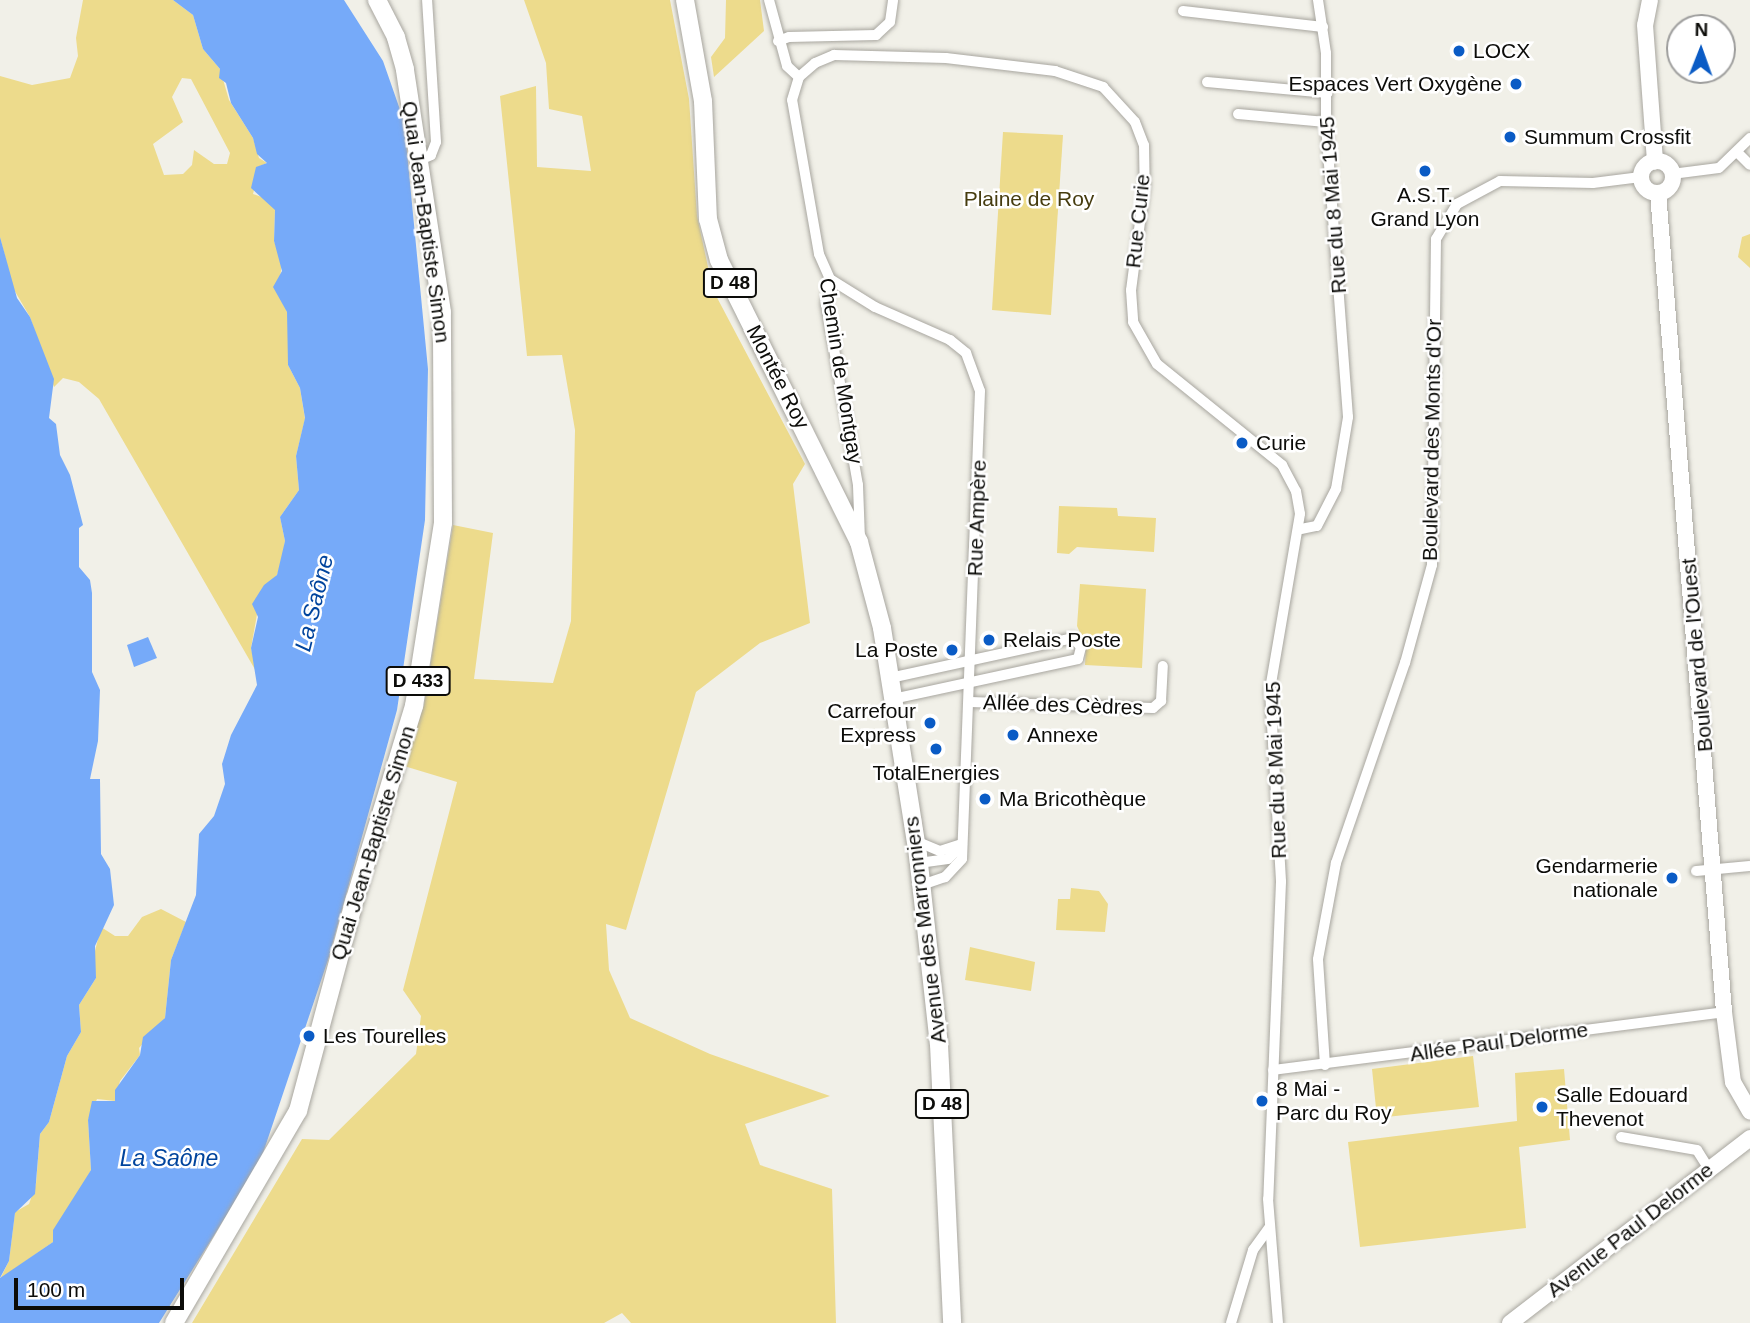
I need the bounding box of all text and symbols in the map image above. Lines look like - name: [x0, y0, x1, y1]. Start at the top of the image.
- north arrow: [1666, 14, 1736, 84]
- text: N: [1694, 19, 1708, 40]
- place label: LOCX: [1473, 38, 1530, 64]
- marker: LOCX: [1451, 43, 1467, 59]
- place label: Espaces Vert Oxygène: [1288, 71, 1502, 97]
- marker: Espaces Vert Oxygène: [1508, 76, 1524, 92]
- street label: Quai Jean-Baptiste Simon: [397, 99, 455, 345]
- street label: Rue du 8 Mai 1945: [1314, 116, 1352, 294]
- place label: Summum Crossfit: [1524, 124, 1691, 150]
- marker: Summum Crossfit: [1502, 129, 1518, 145]
- marker: A.S.T. Grand Lyon: [1417, 163, 1433, 179]
- street label: Rue Curie: [1121, 173, 1155, 269]
- place label: A.S.T. Grand Lyon: [1371, 182, 1479, 232]
- park label: Plaine de Roy: [964, 186, 1094, 212]
- road number: D 48: [702, 268, 758, 298]
- street label: Chemin de Montgay: [814, 276, 868, 466]
- street label: Boulevard des Monts d'Or: [1417, 319, 1447, 561]
- street label: Montée Roy: [741, 321, 815, 433]
- place label: Curie: [1256, 430, 1306, 456]
- marker: Curie: [1234, 435, 1250, 451]
- street label: Rue Ampère: [962, 459, 992, 577]
- water label: La Saône: [289, 552, 339, 654]
- street label: Boulevard de l'Ouest: [1676, 557, 1718, 753]
- place label: Relais Poste: [1003, 627, 1121, 653]
- marker: Relais Poste: [981, 632, 997, 648]
- place label: La Poste: [855, 637, 938, 663]
- marker: La Poste: [944, 642, 960, 658]
- road number: D 433: [385, 666, 451, 696]
- street label: Rue du 8 Mai 1945: [1260, 681, 1292, 859]
- street label: Allée des Cèdres: [983, 690, 1143, 720]
- place label: Carrefour Express: [827, 698, 916, 748]
- marker: Carrefour Express: [922, 715, 938, 731]
- place label: Annexe: [1027, 722, 1098, 748]
- street label: Quai Jean-Baptiste Simon: [325, 723, 421, 963]
- marker: Annexe: [1005, 727, 1021, 743]
- marker: TotalEnergies: [928, 741, 944, 757]
- place label: TotalEnergies: [872, 760, 1000, 786]
- place label: Ma Bricothèque: [999, 786, 1146, 812]
- marker: Ma Bricothèque: [977, 791, 993, 807]
- street label: Avenue des Marronniers: [899, 815, 951, 1045]
- place label: Gendarmerie nationale: [1535, 853, 1658, 903]
- marker: Gendarmerie nationale: [1664, 870, 1680, 886]
- street label: Allée Paul Delorme: [1408, 1017, 1590, 1067]
- place label: Les Tourelles: [323, 1023, 447, 1049]
- marker: Les Tourelles: [301, 1028, 317, 1044]
- place label: 8 Mai - Parc du Roy: [1276, 1076, 1392, 1126]
- place label: Salle Edouard Thevenot: [1556, 1082, 1688, 1132]
- road number: D 48: [914, 1088, 970, 1120]
- marker: 8 Mai - Parc du Roy: [1254, 1093, 1270, 1109]
- marker: Salle Edouard Thevenot: [1534, 1099, 1550, 1115]
- water label: La Saône: [120, 1144, 218, 1172]
- street label: Avenue Paul Delorme: [1542, 1157, 1718, 1303]
- scale bar: [18, 1264, 187, 1308]
- text: 100 m: [27, 1278, 85, 1301]

